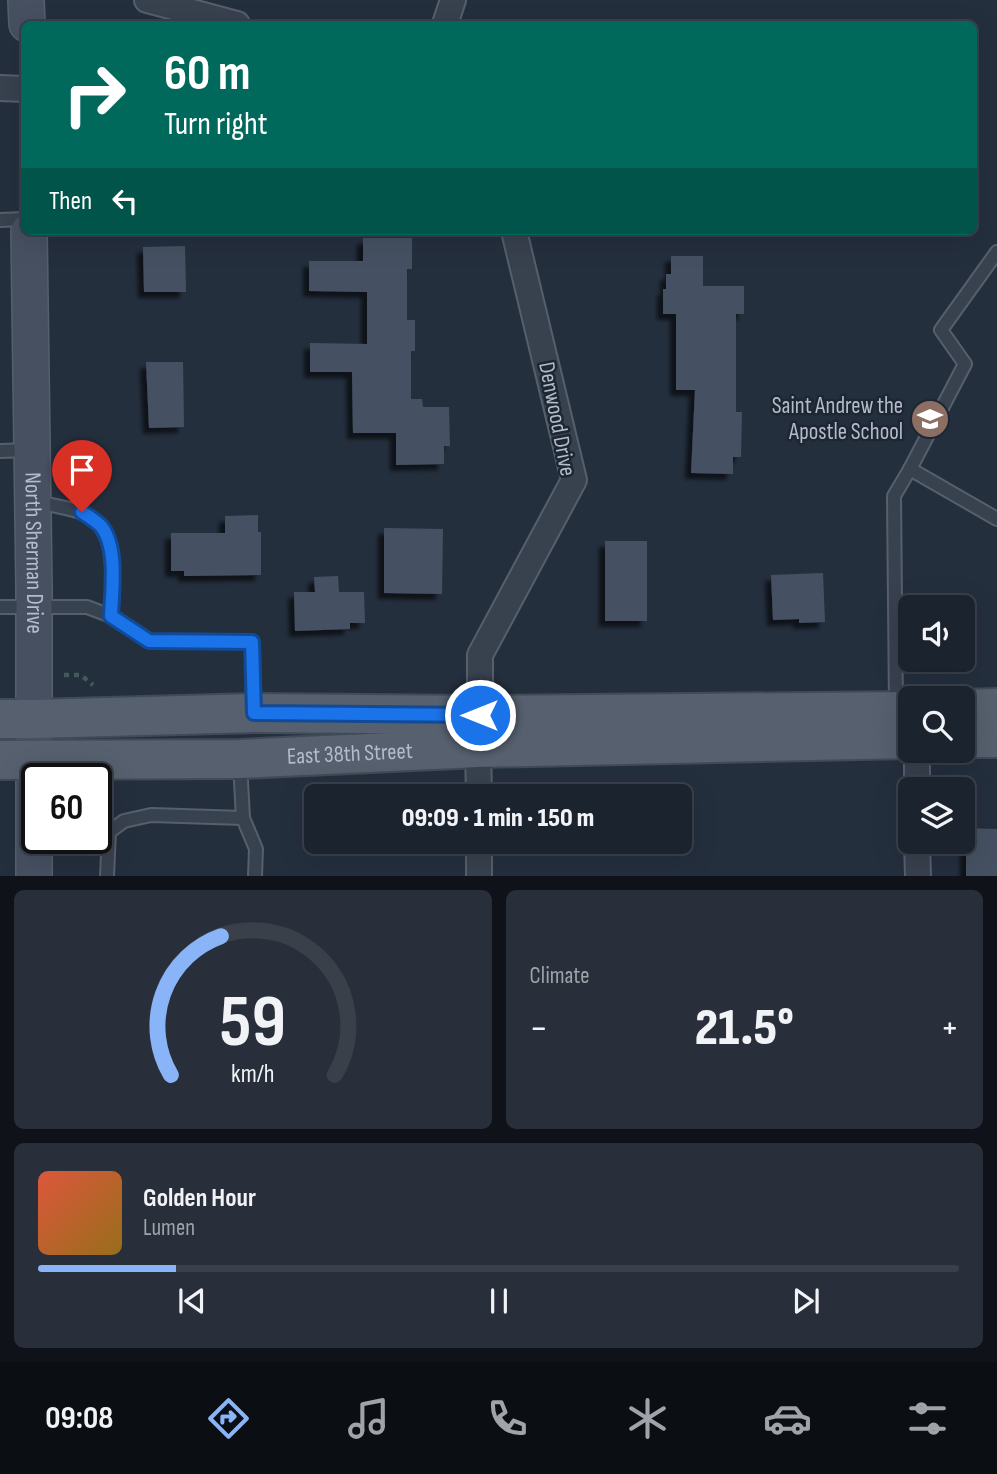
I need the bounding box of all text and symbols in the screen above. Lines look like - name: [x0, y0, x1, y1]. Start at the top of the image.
- text: 60 m: [164, 45, 251, 104]
- icon: right: [49, 49, 140, 140]
- text: Turn right: [164, 105, 268, 144]
- icon: left: [106, 182, 144, 220]
- text: Then: [49, 186, 92, 217]
- street label: Denwood Drive: [532, 360, 582, 478]
- place label: Saint Andrew the Apostle School: [772, 392, 903, 446]
- school or university icon: Saint Andrew the Apostle School: [909, 398, 951, 440]
- pin: [52, 440, 112, 512]
- icon: arrive: [63, 451, 101, 489]
- street label: North Sherman Drive: [18, 472, 48, 634]
- map controls: [898, 595, 975, 854]
- button: sound: [898, 595, 975, 672]
- position arrow: [443, 678, 517, 752]
- button: search: [898, 686, 975, 763]
- street label: East 38th Street: [286, 737, 413, 771]
- speed limit sign: 60: [21, 763, 112, 854]
- button: layers: [898, 777, 975, 854]
- text: 09:09 · 1 min · 150 m: [402, 803, 594, 834]
- text: Climate: [530, 962, 589, 990]
- text: 59: [220, 980, 286, 1068]
- text: 21.5°: [695, 997, 794, 1060]
- text: −: [530, 1006, 548, 1051]
- text: +: [940, 1006, 959, 1051]
- text: km/h: [231, 1059, 274, 1090]
- text: Golden Hour: [143, 1183, 256, 1214]
- text: Lumen: [143, 1214, 195, 1242]
- icon: previous: [173, 1282, 211, 1320]
- icon: pause: [480, 1282, 518, 1320]
- icon: next: [787, 1282, 825, 1320]
- icon: directions: [204, 1394, 253, 1443]
- icon: music: [344, 1394, 393, 1443]
- icon: phone: [483, 1394, 532, 1443]
- icon: climate: [623, 1394, 672, 1443]
- icon: car: [763, 1394, 812, 1443]
- icon: filters: [903, 1394, 952, 1443]
- text: 09:08: [45, 1399, 113, 1438]

